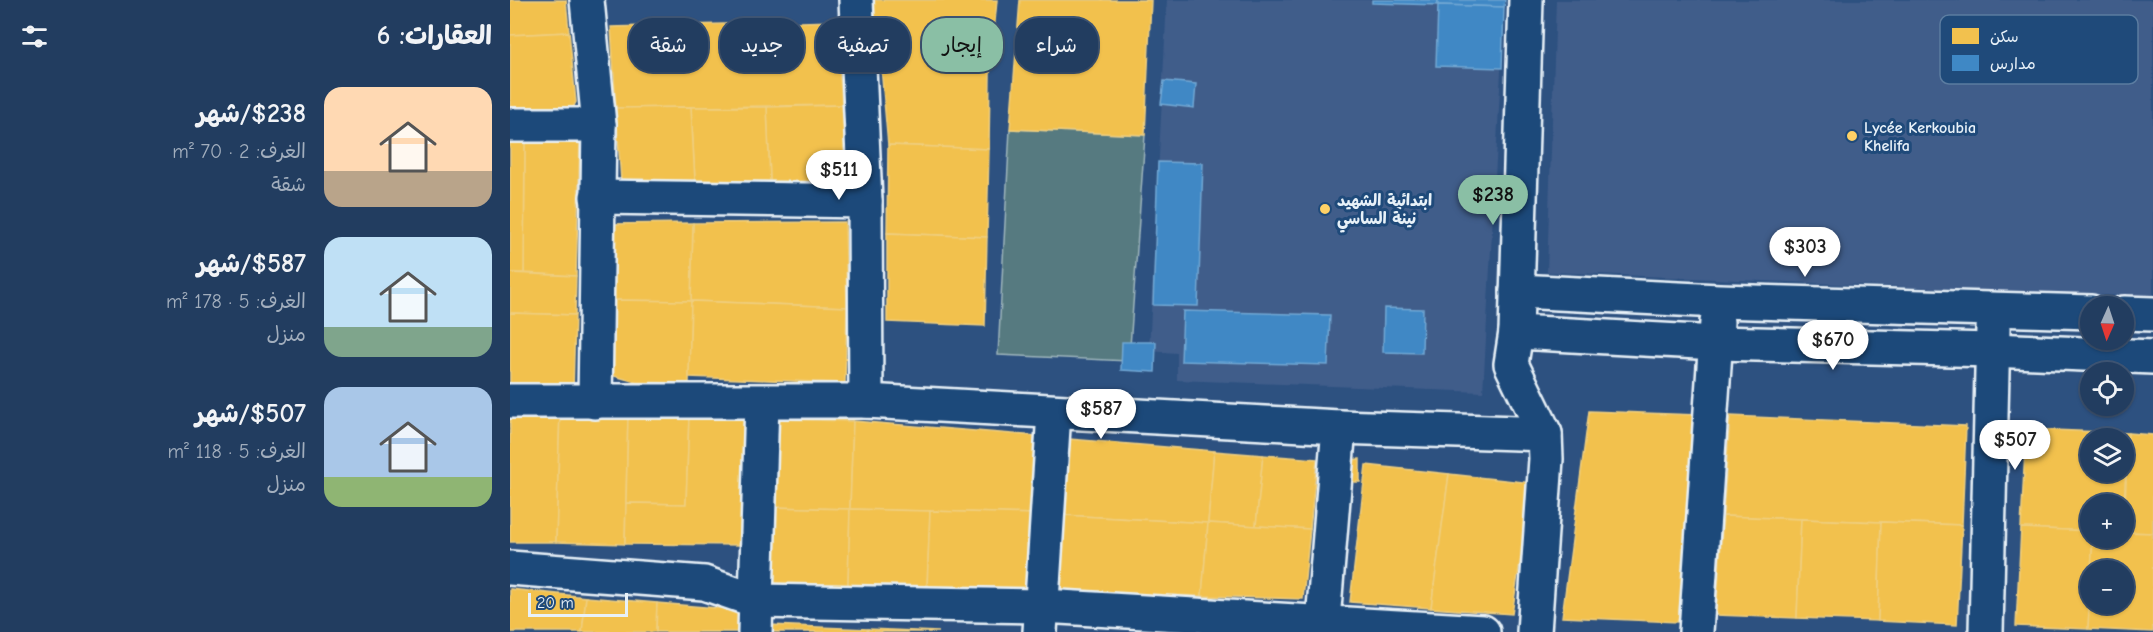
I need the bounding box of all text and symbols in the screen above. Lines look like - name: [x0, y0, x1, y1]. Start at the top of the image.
- legend: [1940, 15, 2138, 84]
- chip: شقة: [629, 18, 708, 72]
- chip: جديد: [720, 18, 804, 72]
- chip: تصفية: [816, 18, 910, 72]
- chip: إيجار: [922, 18, 1003, 72]
- chip: شراء: [1015, 18, 1098, 72]
- icon: filters: [18, 20, 51, 53]
- text: العقارات: 6: [377, 21, 492, 51]
- text: سكن: [1990, 28, 2019, 46]
- text: مدارس: [1990, 55, 2036, 73]
- text: $238/شهر: [197, 99, 306, 129]
- icon: home: [372, 111, 444, 183]
- place label: Lycée Kerkoubia Khelifa: [1864, 119, 1976, 155]
- marker: Lycée Kerkoubia Khelifa: [1845, 129, 1859, 143]
- text: الغرف: 2 · 70 m²: [172, 140, 306, 163]
- pin: $511: [803, 150, 875, 201]
- text: $511: [820, 158, 858, 181]
- text: شقة: [271, 173, 306, 196]
- pin: $238: [1457, 175, 1529, 226]
- text: $238: [1472, 183, 1514, 206]
- place label: ابتدائية الشهيد نينة الساسي: [1337, 192, 1432, 233]
- marker: ابتدائية الشهيد نينة الساسي: [1318, 202, 1332, 216]
- pin: $303: [1769, 227, 1841, 278]
- text: $303: [1783, 235, 1827, 258]
- text: $587/شهر: [197, 249, 306, 279]
- icon: home: [372, 261, 444, 333]
- text: الغرف: 5 · 178 m²: [166, 290, 306, 313]
- north arrow: [2080, 296, 2134, 350]
- map controls: [2080, 296, 2134, 614]
- pin: $670: [1797, 320, 1869, 371]
- text: منزل: [267, 323, 306, 346]
- text: $670: [1812, 328, 1854, 351]
- button: locate: [2080, 362, 2134, 416]
- pin: $587: [1065, 389, 1137, 440]
- text: $587: [1080, 397, 1122, 420]
- text: $507/شهر: [195, 399, 306, 429]
- icon: home: [372, 411, 444, 483]
- pin: $507: [1979, 420, 2051, 471]
- text: $507: [1993, 428, 2037, 451]
- button: layers: [2080, 428, 2134, 482]
- text: الغرف: 5 · 118 m²: [167, 440, 306, 463]
- text: منزل: [267, 473, 306, 496]
- button: +: [2080, 494, 2134, 548]
- button: −: [2080, 560, 2134, 614]
- scale bar: [528, 590, 628, 618]
- text: 20 m: [537, 594, 574, 612]

